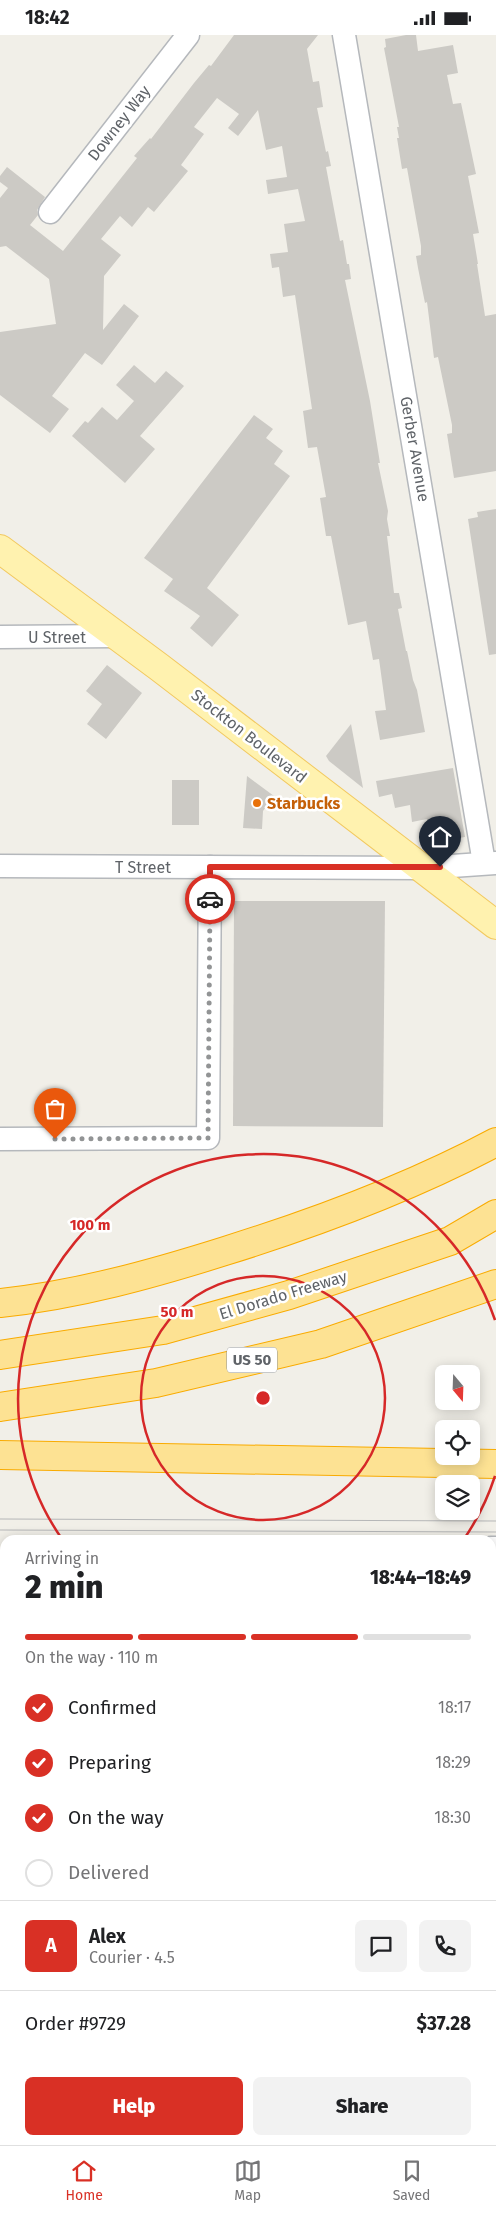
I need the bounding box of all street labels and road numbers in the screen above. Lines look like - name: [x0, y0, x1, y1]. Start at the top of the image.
- street label: Downey Way: [84, 81, 154, 164]
- street label: Gerber Avenue: [396, 395, 434, 503]
- street label: U Street: [28, 628, 86, 647]
- street label: Stockton Boulevard: [188, 685, 310, 787]
- street label: T Street: [115, 858, 171, 877]
- street label: El Dorado Freeway: [217, 1267, 349, 1323]
- road number: US 50: [227, 1347, 277, 1373]

